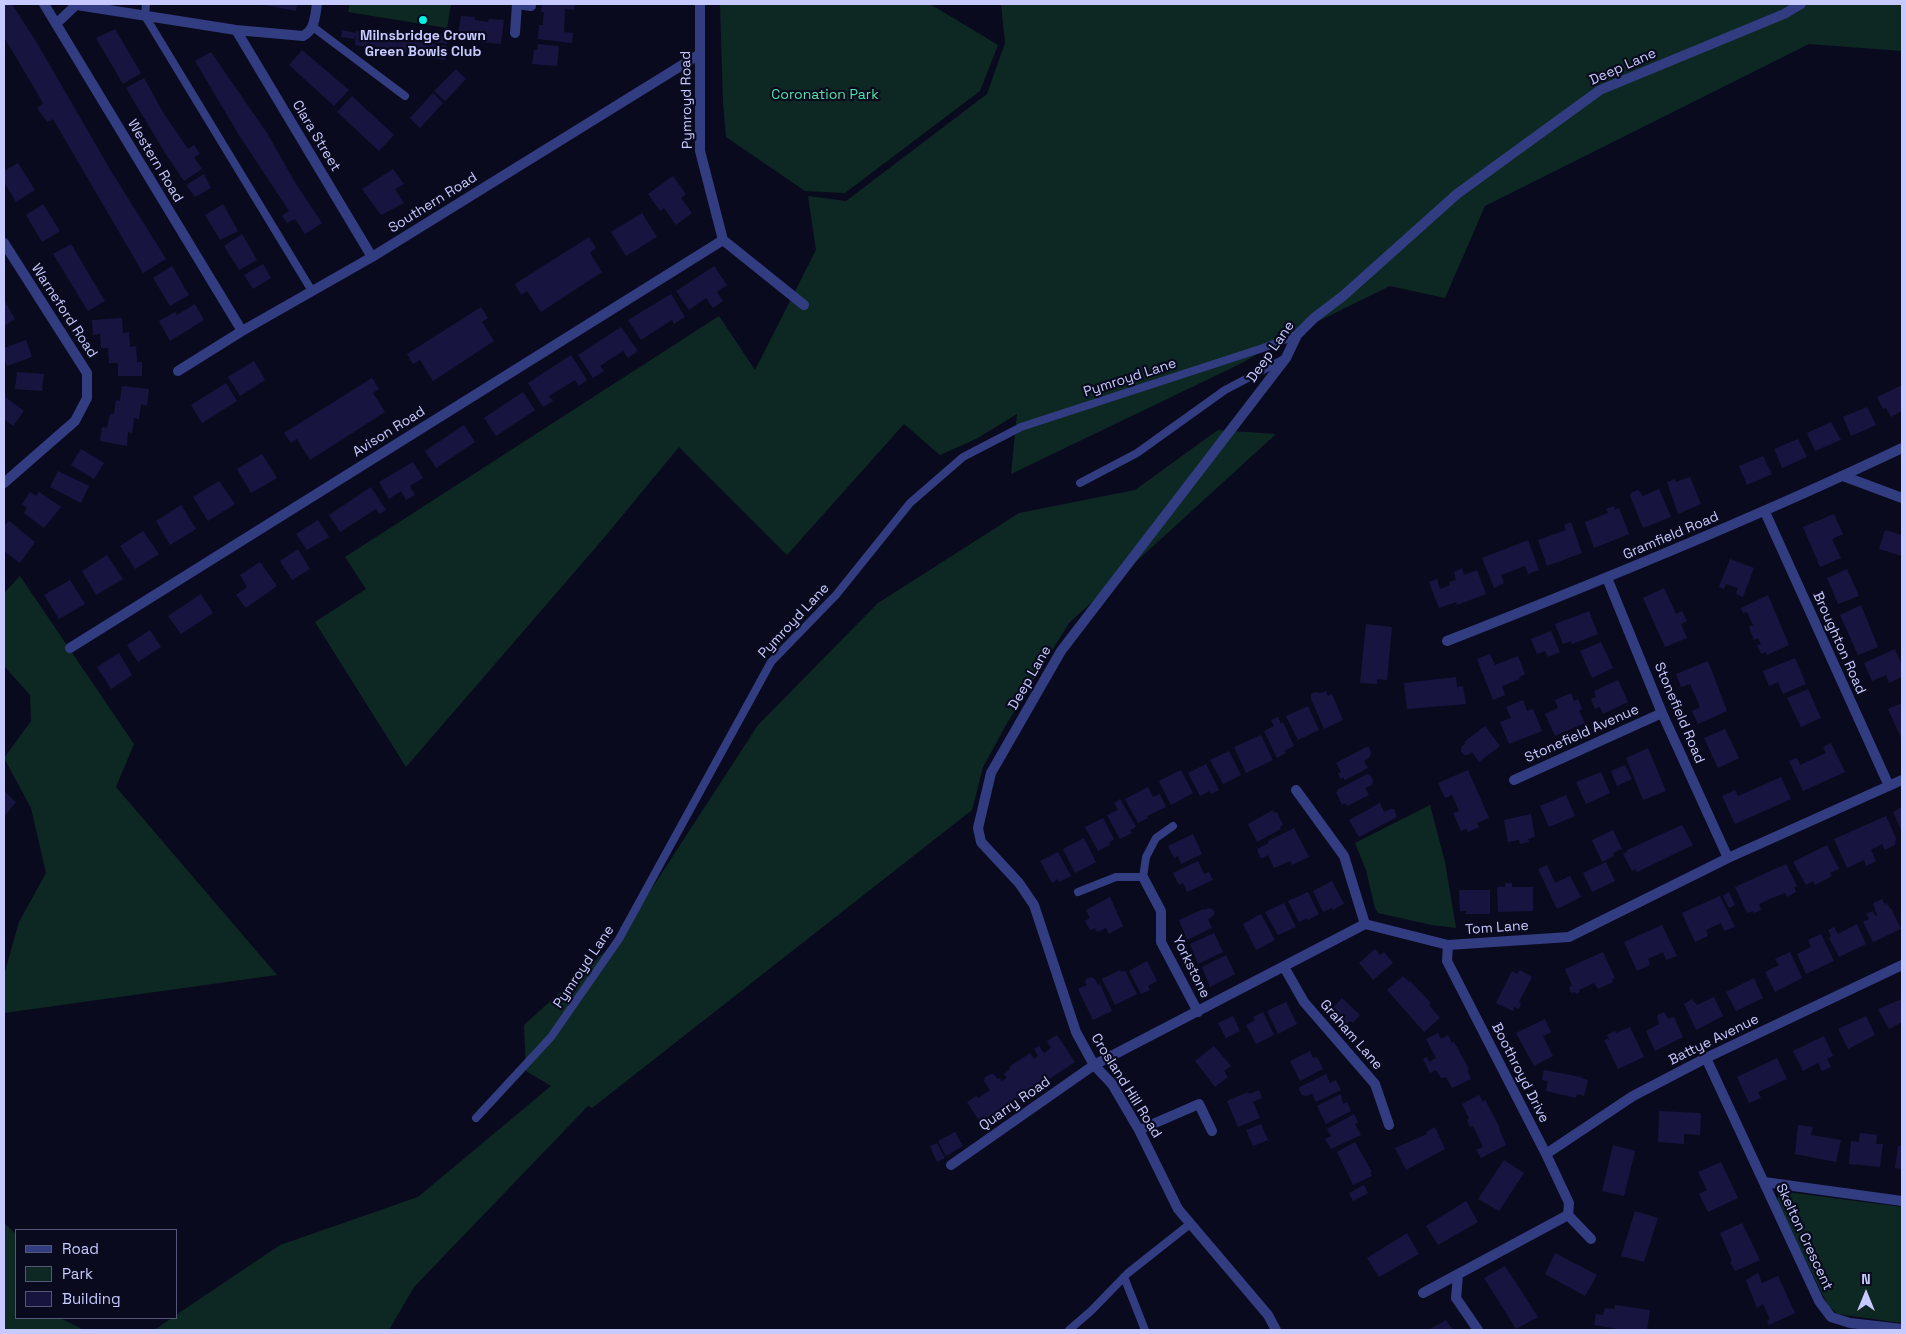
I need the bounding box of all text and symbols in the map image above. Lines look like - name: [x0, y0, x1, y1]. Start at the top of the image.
- marker: Milnsbridge Crown Green Bowls Club: [417, 14, 429, 26]
- place label: Milnsbridge Crown Green Bowls Club: [360, 28, 486, 60]
- street label: Deep Lane: [1587, 45, 1659, 89]
- street label: Pymroyd Road: [678, 51, 696, 149]
- park label: Coronation Park: [771, 87, 879, 103]
- street label: Clara Street: [288, 97, 344, 175]
- street label: Western Road: [124, 116, 186, 206]
- street label: Southern Road: [386, 169, 480, 237]
- street label: Warneford Road: [27, 261, 101, 361]
- street label: Deep Lane: [1244, 318, 1298, 386]
- street label: Pymroyd Lane: [1082, 355, 1178, 401]
- street label: Avison Road: [350, 403, 428, 461]
- street label: Gramfield Road: [1621, 508, 1721, 564]
- street label: Pymroyd Lane: [755, 580, 833, 662]
- street label: Broughton Road: [1809, 589, 1869, 697]
- street label: Deep Lane: [1005, 643, 1055, 713]
- street label: Stonefield Road: [1650, 660, 1708, 766]
- street label: Stonefield Avenue: [1522, 701, 1642, 767]
- street label: Tom Lane: [1465, 917, 1529, 939]
- street label: Pymroyd Lane: [550, 922, 618, 1012]
- street label: Yorkstone: [1169, 933, 1213, 1001]
- street label: Graham Lane: [1316, 997, 1386, 1073]
- street label: Battye Avenue: [1666, 1011, 1762, 1069]
- street label: Boothroyd Drive: [1488, 1020, 1552, 1126]
- street label: Crosland Hill Road: [1087, 1031, 1165, 1141]
- street label: Quarry Road: [976, 1073, 1054, 1135]
- street label: Skelton Crescent: [1772, 1181, 1836, 1293]
- legend: [15, 1229, 178, 1319]
- text: Road: [62, 1239, 99, 1258]
- text: Park: [62, 1264, 93, 1283]
- north arrow: [1841, 1269, 1891, 1319]
- text: N: [1861, 1270, 1871, 1288]
- text: Building: [62, 1289, 121, 1308]

